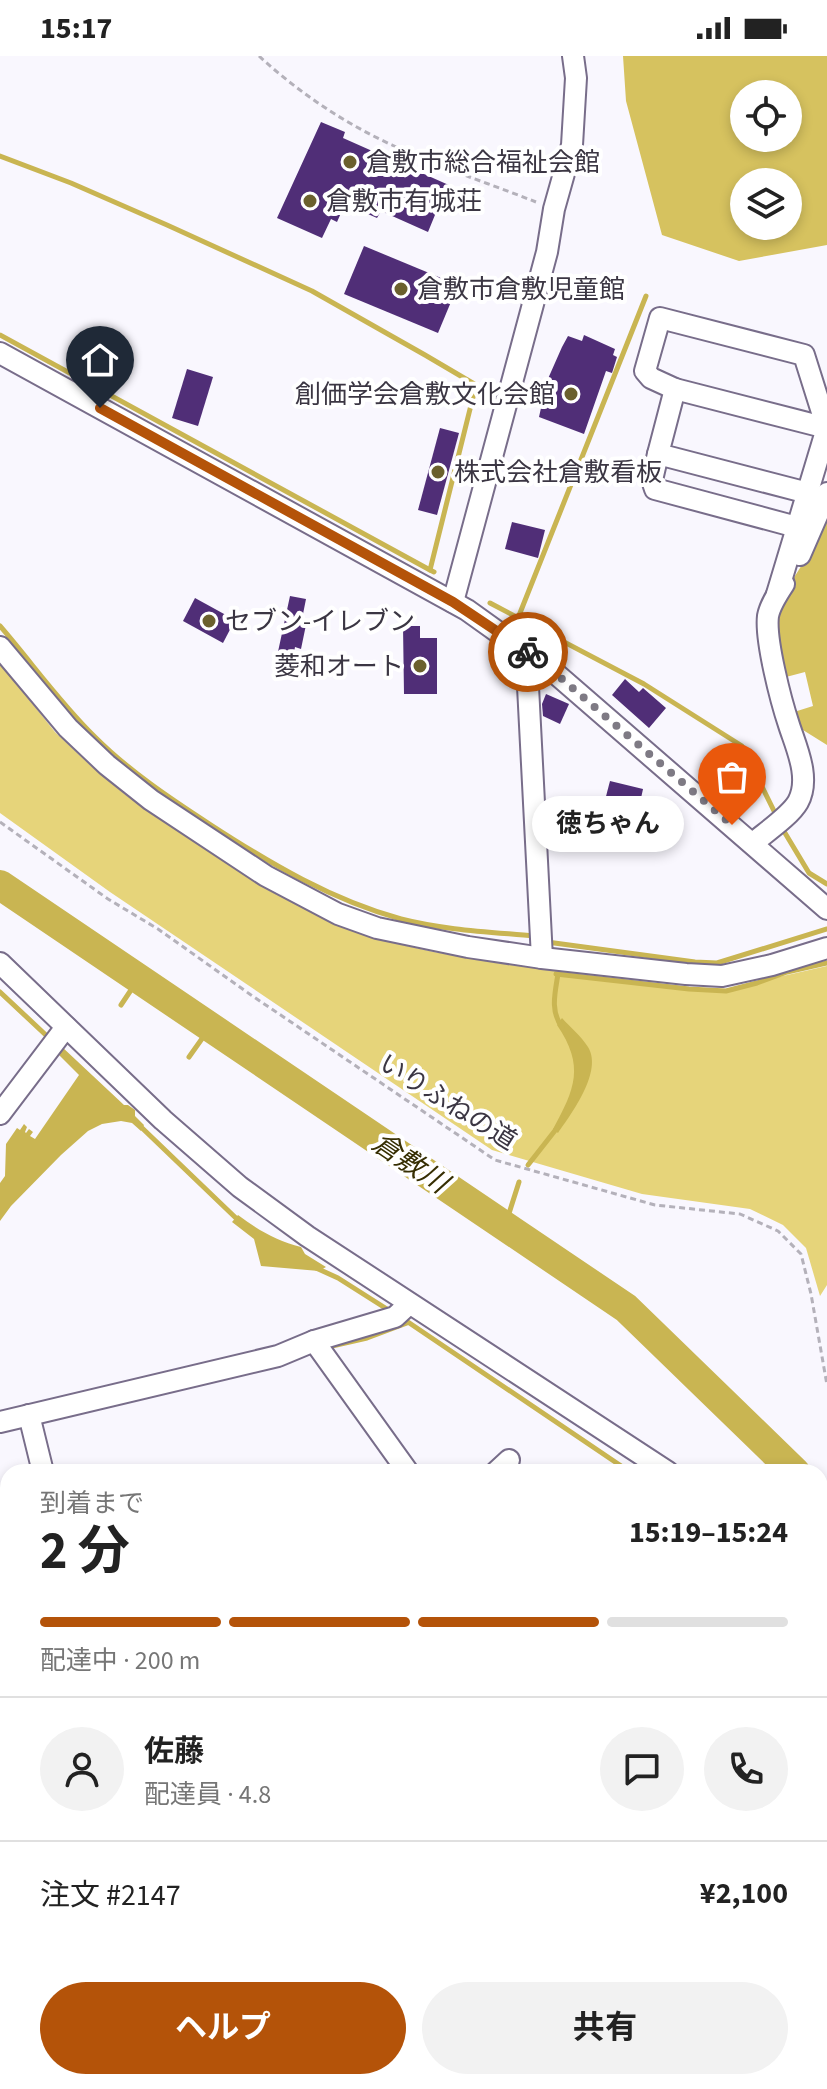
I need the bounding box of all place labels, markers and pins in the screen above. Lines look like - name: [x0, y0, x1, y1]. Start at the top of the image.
- place label: 倉敷市総合福祉会館: [366, 144, 600, 181]
- marker: 倉敷市総合福祉会館: [341, 153, 359, 171]
- place label: 倉敷市有城荘: [326, 183, 482, 220]
- marker: 倉敷市有城荘: [301, 192, 319, 210]
- place label: 倉敷市倉敷児童館: [417, 271, 625, 308]
- marker: 倉敷市倉敷児童館: [392, 280, 410, 298]
- pin: [66, 326, 134, 408]
- place label: 創価学会倉敷文化会館: [295, 376, 555, 413]
- marker: 創価学会倉敷文化会館: [562, 385, 580, 403]
- place label: 株式会社倉敷看板: [454, 454, 662, 491]
- marker: 株式会社倉敷看板: [429, 463, 447, 481]
- place label: セブン-イレブン: [225, 603, 415, 640]
- marker: セブン-イレブン: [200, 612, 218, 630]
- place label: 菱和オート: [274, 648, 404, 685]
- marker: 菱和オート: [411, 657, 429, 675]
- pin: [698, 743, 766, 825]
- callout: 徳ちゃん: [532, 797, 684, 853]

